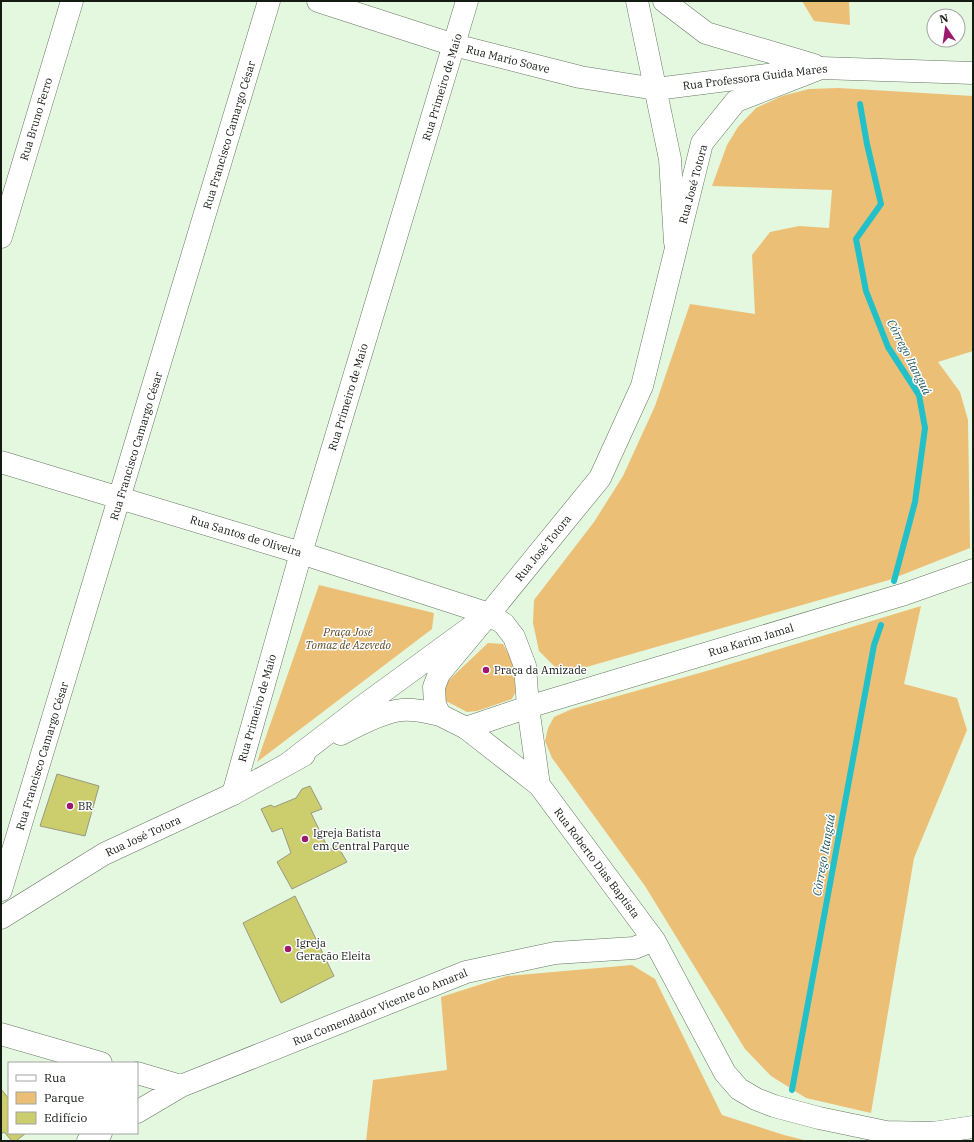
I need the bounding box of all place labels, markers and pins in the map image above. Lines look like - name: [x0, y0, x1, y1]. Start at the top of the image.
- place label: Praça da Amizade: [494, 663, 587, 677]
- marker: Praça da Amizade: [481, 665, 491, 675]
- place label: BR: [78, 799, 93, 813]
- marker: BR: [65, 801, 75, 811]
- place label: Igreja Batista em Central Parque: [313, 826, 409, 853]
- marker: Igreja Batista em Central Parque: [300, 834, 310, 844]
- place label: Igreja Geração Eleita: [296, 936, 371, 963]
- marker: Igreja Geração Eleita: [283, 944, 293, 954]

